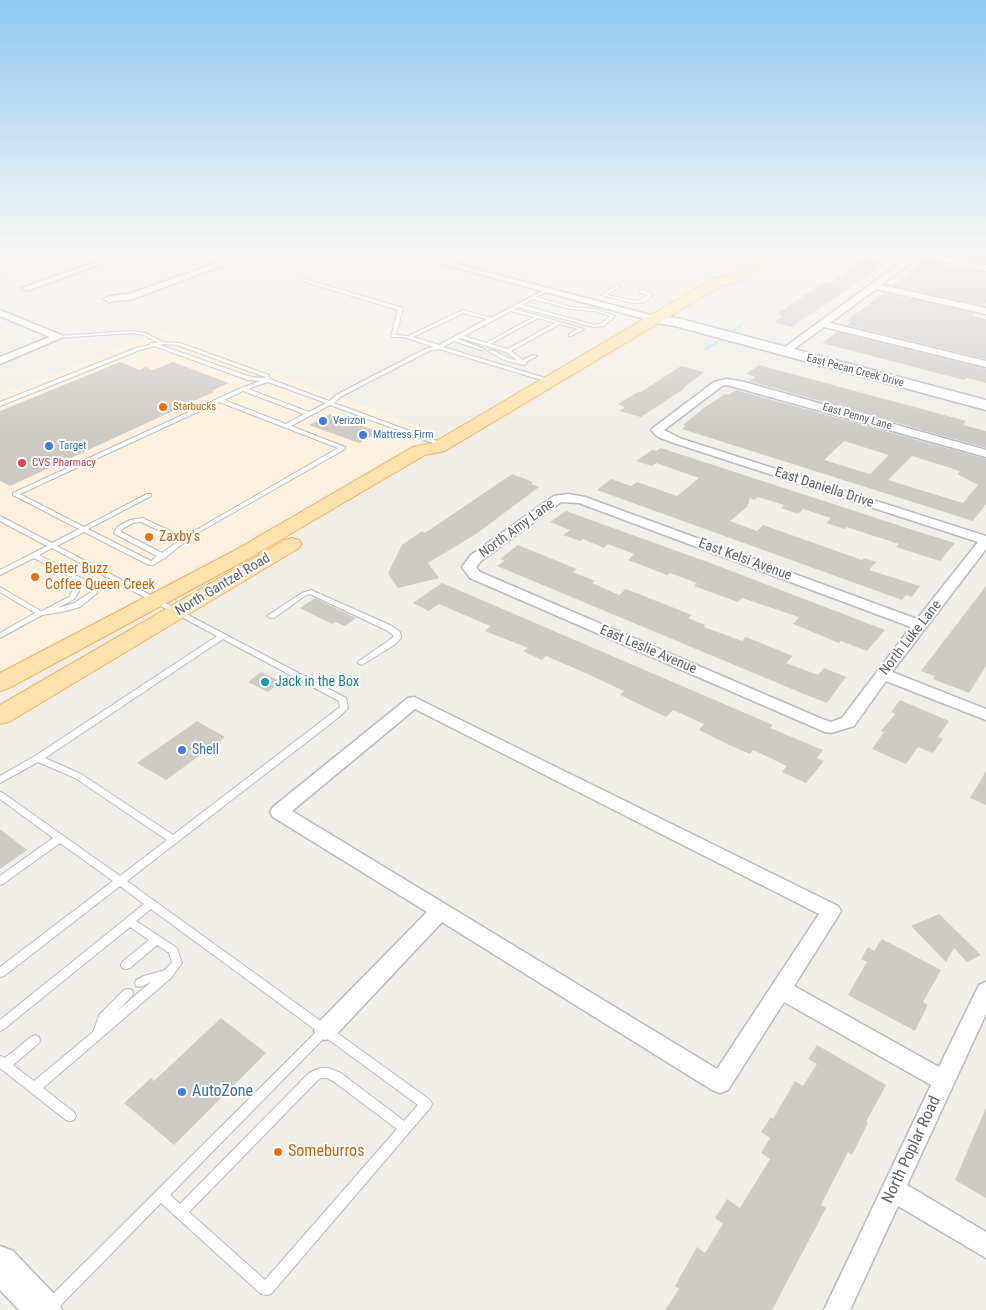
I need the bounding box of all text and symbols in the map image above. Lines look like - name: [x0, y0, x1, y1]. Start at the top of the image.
- street label: East Pecan Creek Drive: [805, 352, 905, 390]
- place label: Starbucks: [173, 400, 216, 414]
- marker: Starbucks: [157, 401, 169, 413]
- street label: East Penny Lane: [821, 401, 893, 433]
- place label: Verizon: [333, 414, 366, 428]
- marker: Verizon: [317, 415, 329, 427]
- place label: Mattress Firm: [373, 428, 433, 442]
- marker: Mattress Firm: [357, 429, 369, 441]
- place label: Target: [59, 439, 86, 453]
- marker: Target: [43, 440, 55, 452]
- place label: CVS Pharmacy: [32, 456, 96, 470]
- marker: CVS Pharmacy: [16, 457, 28, 469]
- street label: East Daniella Drive: [772, 464, 876, 512]
- street label: North Amy Lane: [476, 496, 558, 562]
- place label: Zaxby's: [159, 529, 200, 545]
- marker: Zaxby's: [143, 531, 155, 543]
- street label: East Kelsi Avenue: [696, 535, 794, 585]
- street label: North Gantzel Road: [173, 550, 273, 620]
- place label: Better Buzz Coffee Queen Creek: [45, 561, 155, 594]
- marker: Better Buzz Coffee Queen Creek: [29, 571, 41, 583]
- street label: North Luke Lane: [877, 597, 945, 679]
- street label: East Leslie Avenue: [597, 622, 699, 678]
- place label: Jack in the Box: [275, 674, 359, 690]
- marker: Jack in the Box: [259, 676, 271, 688]
- place label: Shell: [192, 742, 219, 758]
- marker: Shell: [176, 744, 188, 756]
- place label: AutoZone: [192, 1082, 253, 1102]
- marker: AutoZone: [176, 1086, 188, 1098]
- street label: North Poplar Road: [879, 1093, 945, 1207]
- place label: Someburros: [288, 1142, 364, 1162]
- marker: Someburros: [272, 1146, 284, 1158]

